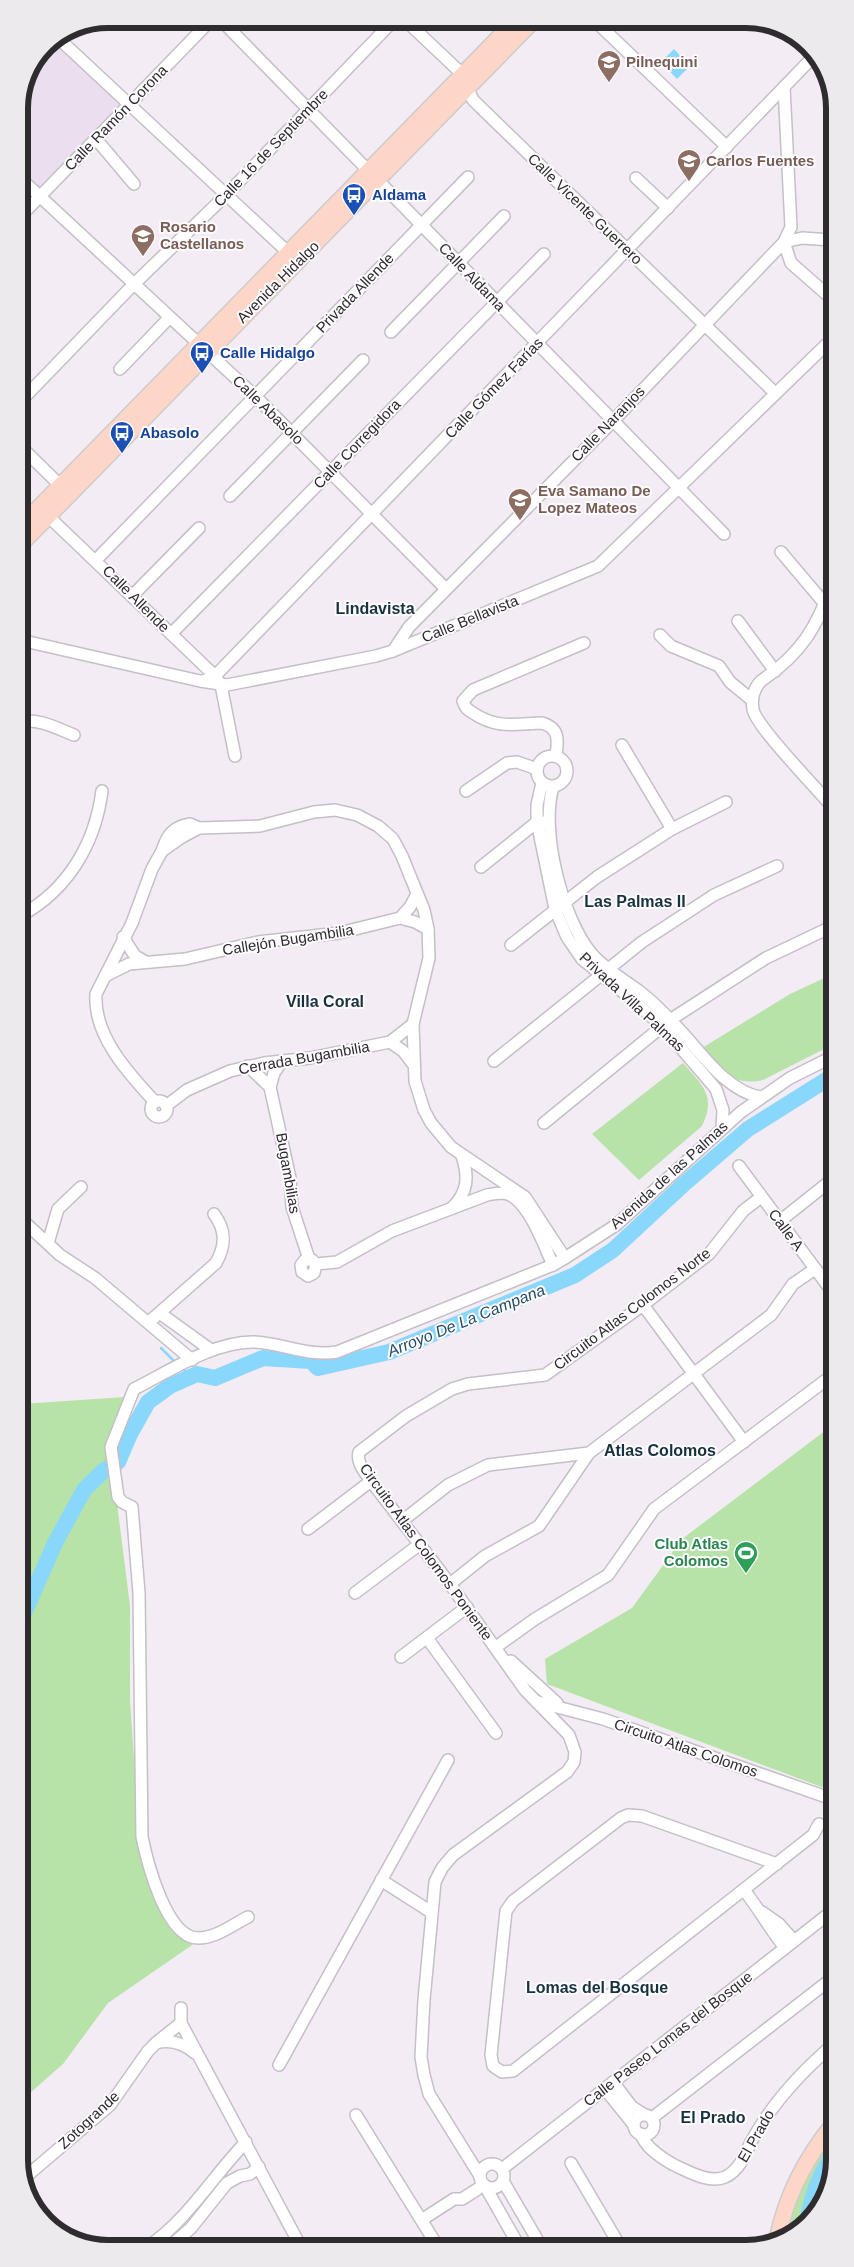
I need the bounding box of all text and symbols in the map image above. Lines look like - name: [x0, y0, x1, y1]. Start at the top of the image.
- school or university icon: Pilnequini: [596, 49, 622, 83]
- place label: Pilnequini: [626, 53, 698, 70]
- street label: Calle Ramón Corona: [61, 61, 171, 174]
- street label: Calle 16 de Septiembre: [210, 85, 331, 210]
- school or university icon: Carlos Fuentes: [676, 148, 702, 182]
- street label: Calle Vicente Guerrero: [525, 150, 646, 268]
- place label: Carlos Fuentes: [706, 152, 814, 169]
- bus stop icon: Aldama: [341, 182, 367, 216]
- place label: Aldama: [372, 186, 427, 203]
- place label: Rosario Castellanos: [160, 218, 244, 252]
- school or university icon: Rosario Castellanos: [130, 223, 156, 257]
- street label: Avenida Hidalgo: [233, 237, 322, 326]
- street label: Calle Aldama: [436, 239, 510, 315]
- street label: Privada Allende: [312, 249, 397, 336]
- street label: Calle Gómez Farías: [441, 334, 546, 442]
- bus stop icon: Calle Hidalgo: [189, 340, 215, 374]
- place label: Calle Hidalgo: [220, 344, 315, 361]
- street label: Calle Abasolo: [229, 372, 307, 448]
- street label: Calle Naranjos: [567, 382, 648, 465]
- street label: Calle Corregidora: [310, 395, 404, 492]
- bus stop icon: Abasolo: [109, 420, 135, 454]
- place label: Abasolo: [140, 424, 199, 441]
- place label: Eva Samano De Lopez Mateos: [538, 482, 651, 516]
- school or university icon: Eva Samano De Lopez Mateos: [507, 487, 533, 521]
- street label: Calle Allende: [99, 562, 173, 636]
- street label: Calle Bellavista: [419, 591, 521, 646]
- district label: Lindavista: [335, 600, 415, 617]
- district label: Las Palmas II: [584, 893, 686, 910]
- street label: Callejón Bugambilia: [221, 921, 355, 958]
- street label: Privada Villa Palmas: [576, 949, 688, 1055]
- district label: Villa Coral: [286, 993, 364, 1010]
- street label: Cerrada Bugambilia: [237, 1038, 371, 1077]
- street label: Avenida de las Palmas: [606, 1117, 731, 1232]
- street label: Bugambilias: [273, 1131, 304, 1215]
- street label: Calle A: [765, 1206, 807, 1254]
- street label: Circuito Atlas Colomos Norte: [550, 1244, 713, 1373]
- water label: Arroyo De La Campana: [384, 1281, 547, 1360]
- district label: Atlas Colomos: [604, 1442, 716, 1459]
- street label: Circuito Atlas Colomos Poniente: [357, 1460, 496, 1643]
- place label: Club Atlas Colomos: [654, 1535, 728, 1569]
- sports icon: Club Atlas Colomos: [733, 1540, 759, 1574]
- street label: Circuito Atlas Colomos: [612, 1715, 760, 1780]
- street label: Calle Paseo Lomas del Bosque: [580, 1967, 755, 2110]
- district label: Lomas del Bosque: [526, 1979, 668, 1996]
- street label: Zotogrande: [55, 2087, 123, 2152]
- street label: El Prado: [734, 2107, 777, 2165]
- district label: El Prado: [681, 2109, 746, 2126]

